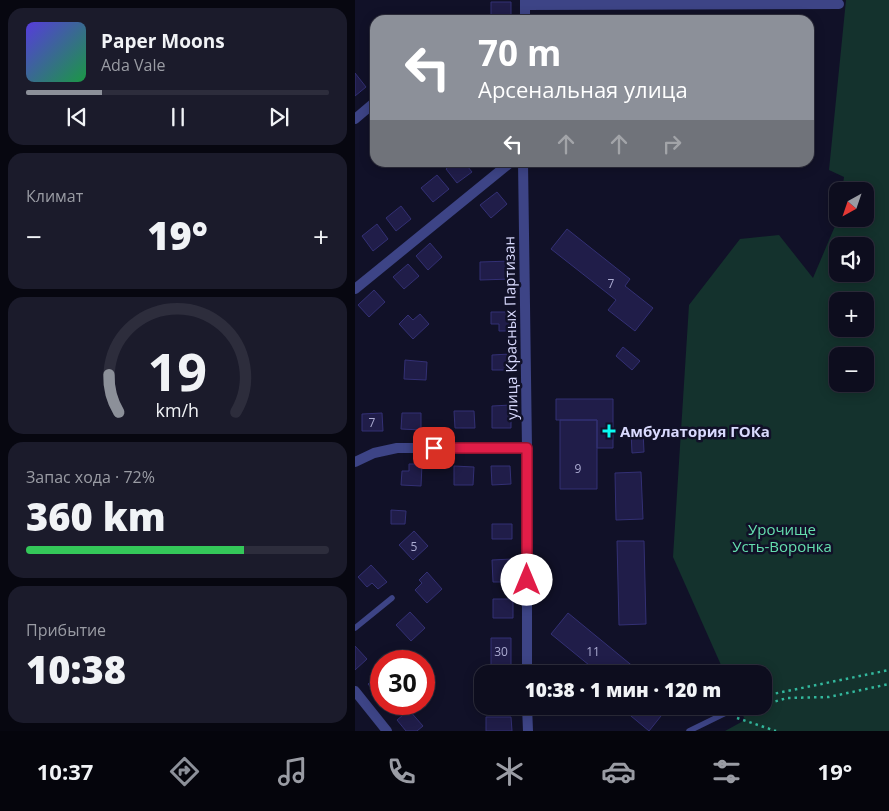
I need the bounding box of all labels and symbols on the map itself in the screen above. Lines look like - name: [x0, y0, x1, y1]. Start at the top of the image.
- north arrow: [829, 182, 874, 228]
- street label: улица Красных Партизан: [498, 236, 522, 420]
- house number: 7: [608, 275, 615, 292]
- house number: 7: [369, 414, 376, 431]
- place label: Амбулатория ГОКа: [620, 421, 770, 441]
- marker: Амбулатория ГОКа: [602, 424, 616, 438]
- pin: [413, 427, 455, 469]
- house number: 9: [575, 460, 582, 477]
- park label: Урочище Усть-Воронка: [732, 519, 832, 556]
- house number: 5: [411, 538, 418, 555]
- position arrow: [500, 553, 552, 605]
- house number: 30: [494, 643, 508, 660]
- house number: 11: [586, 643, 600, 660]
- speed limit sign: 30: [370, 650, 435, 715]

